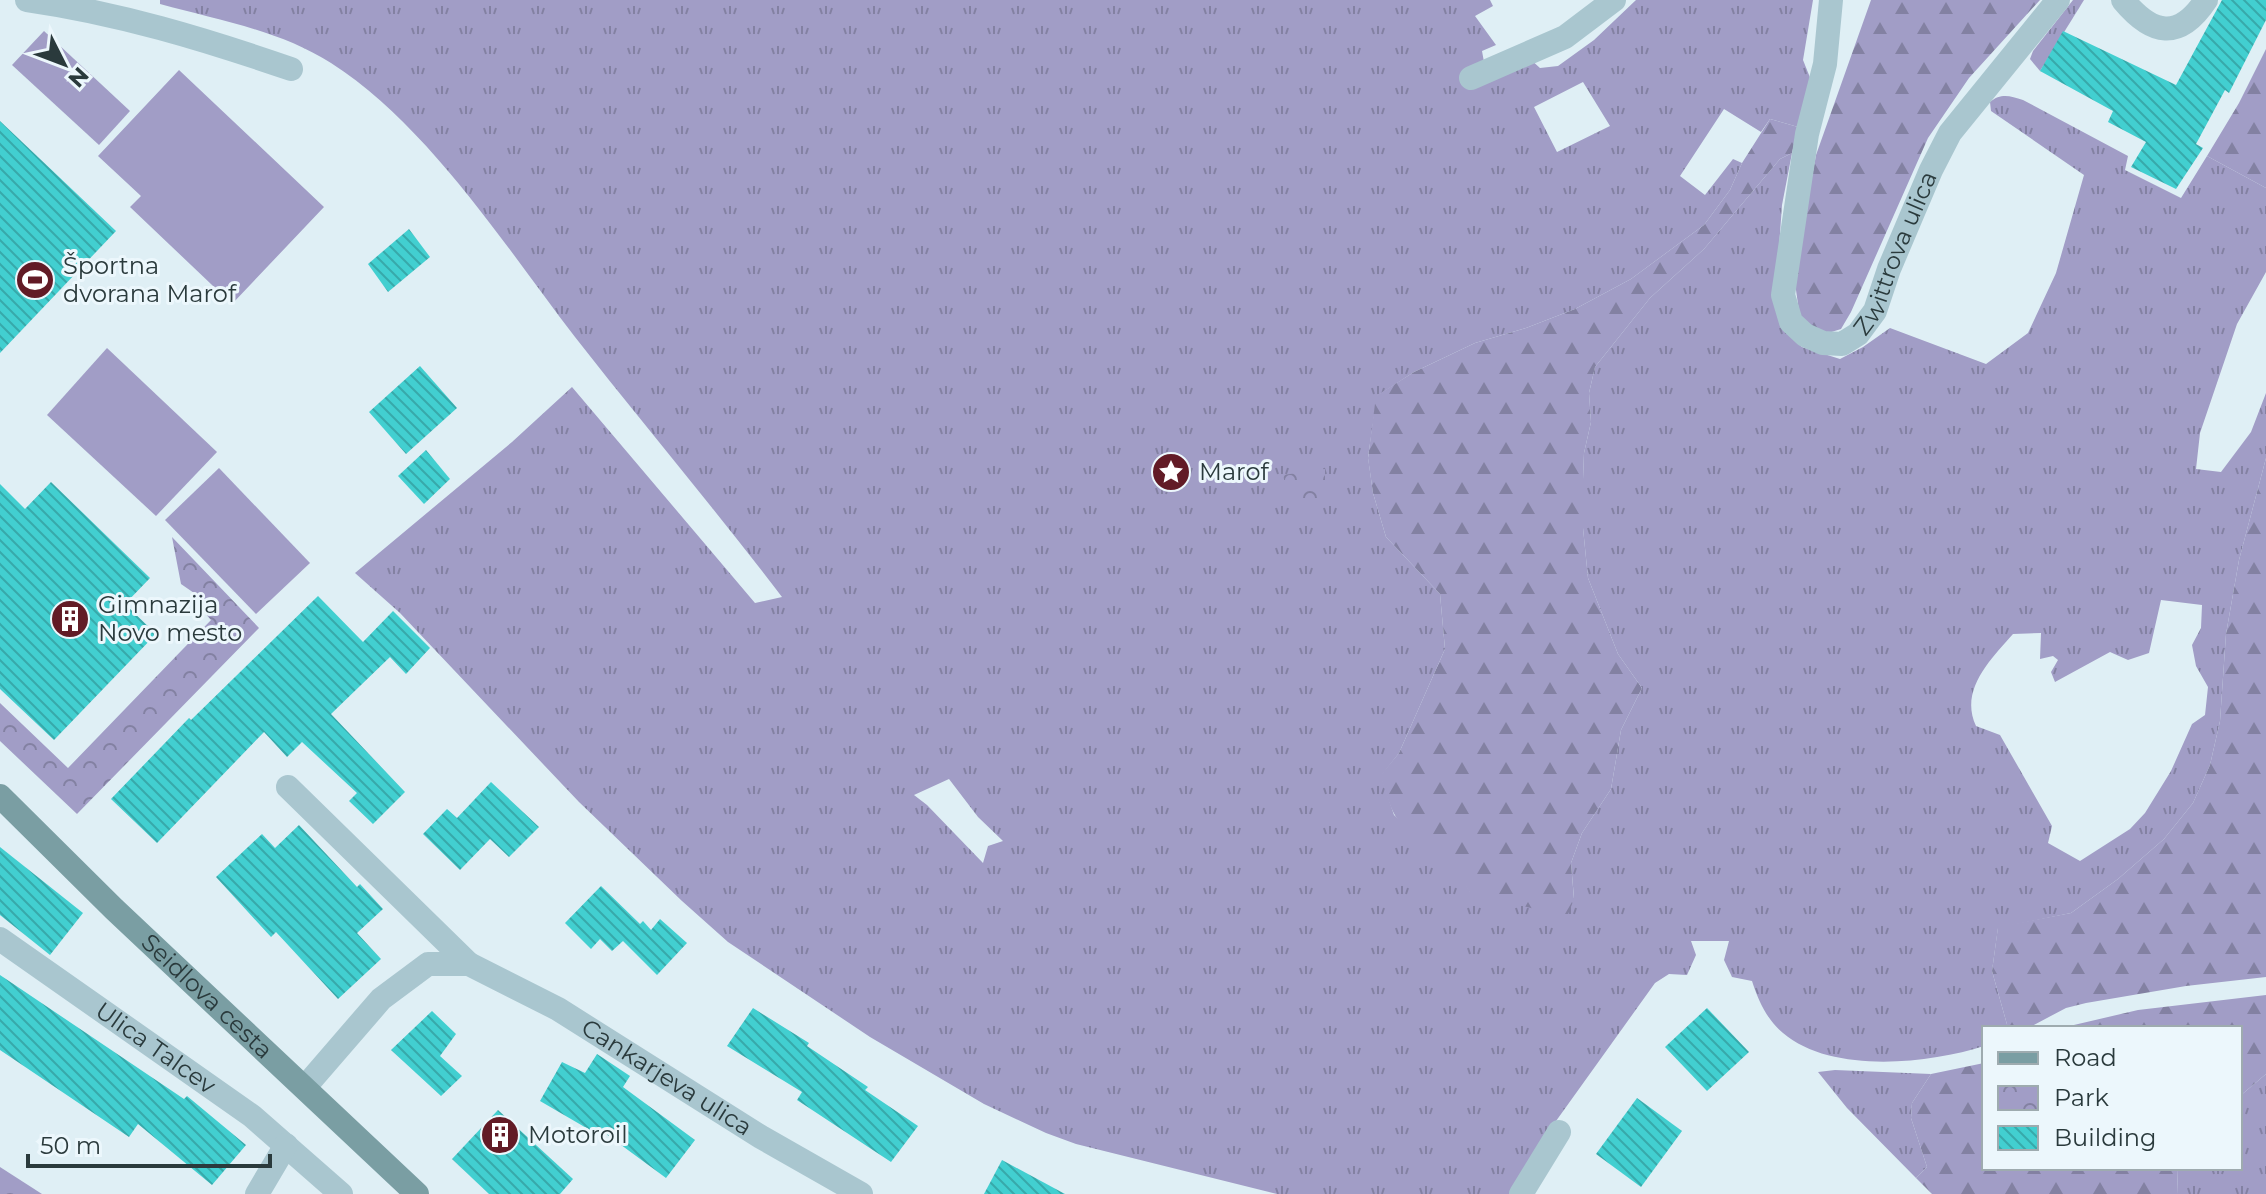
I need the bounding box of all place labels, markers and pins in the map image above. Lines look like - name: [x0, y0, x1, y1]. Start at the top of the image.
- place label: Športna dvorana Marof: [63, 251, 237, 308]
- sports icon: Športna dvorana Marof: [14, 259, 56, 301]
- place icon: Marof: [1150, 451, 1192, 493]
- place label: Marof: [1199, 457, 1269, 486]
- place label: Gimnazija Novo mesto: [98, 590, 242, 647]
- building icon: Gimnazija Novo mesto: [49, 598, 91, 640]
- building icon: Motoroil: [479, 1114, 521, 1156]
- place label: Motoroil: [528, 1120, 628, 1149]

